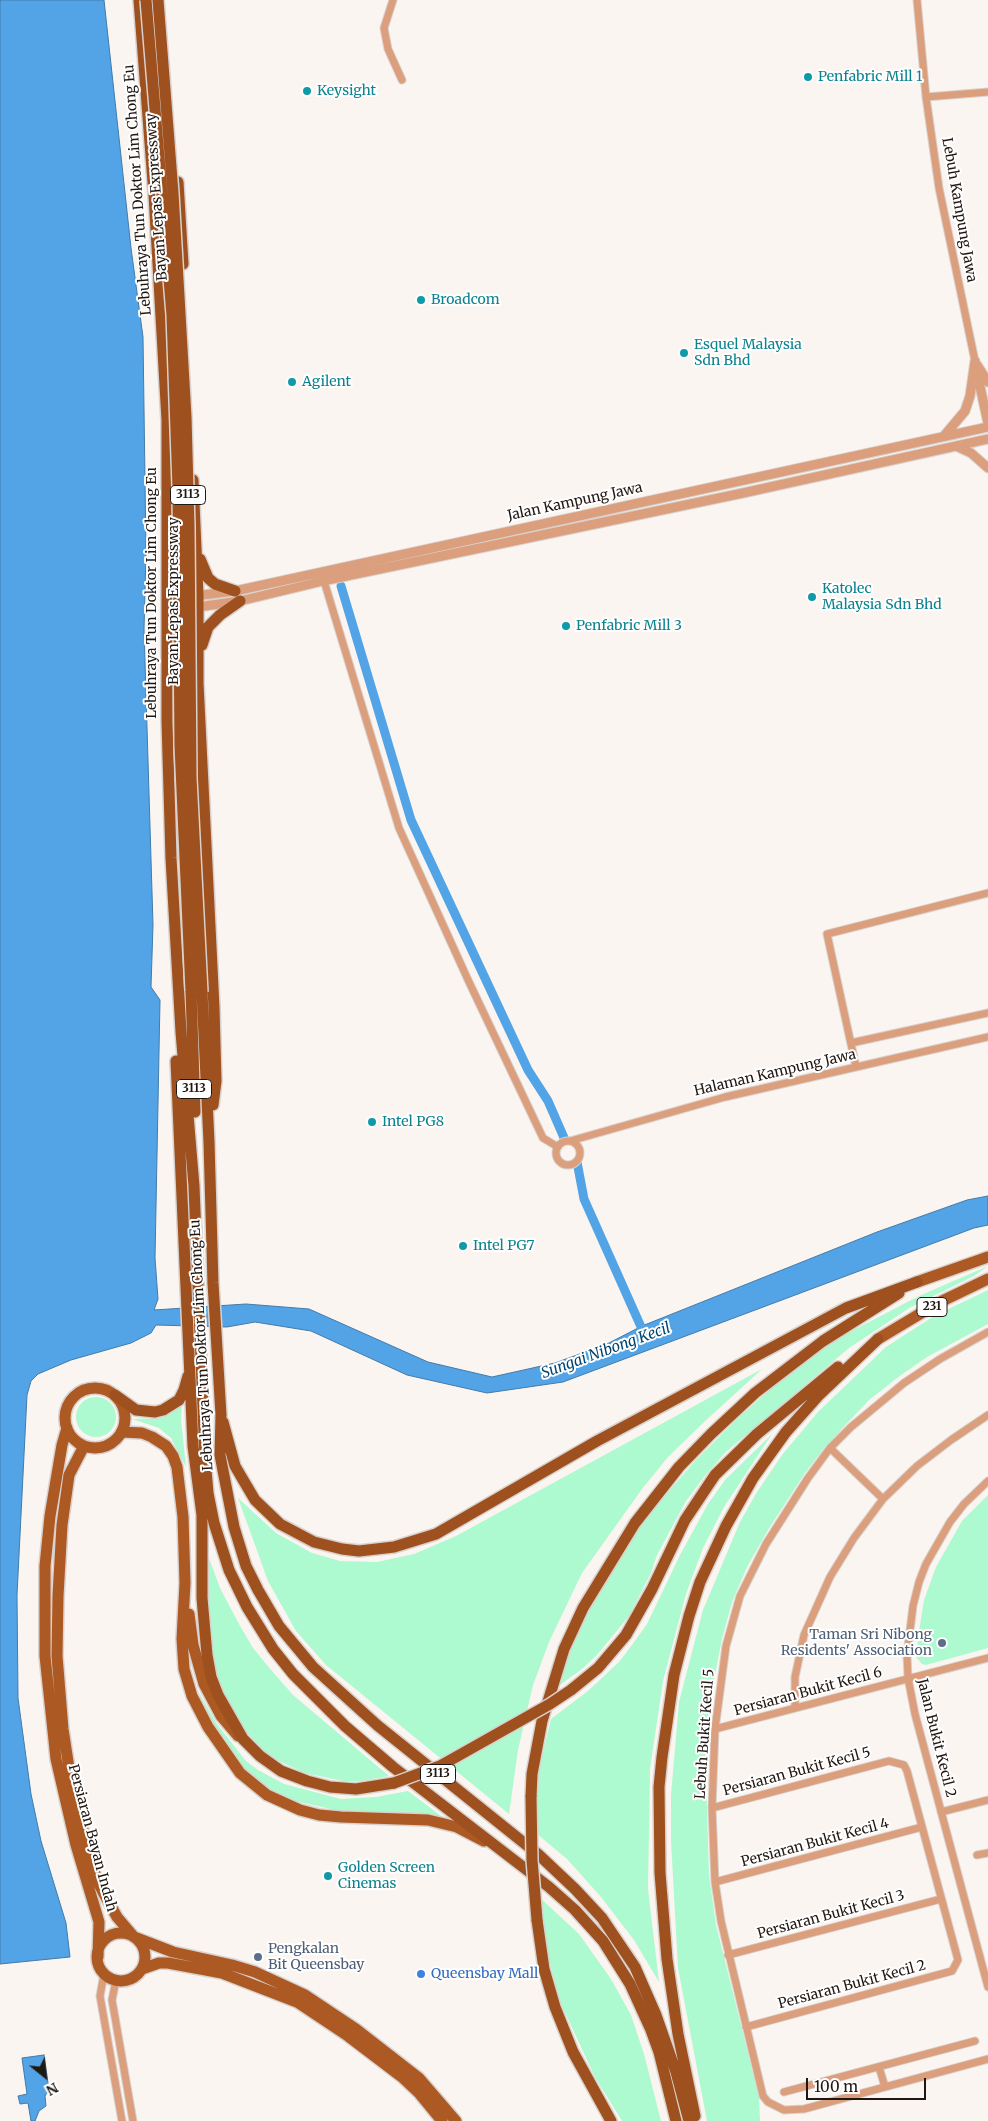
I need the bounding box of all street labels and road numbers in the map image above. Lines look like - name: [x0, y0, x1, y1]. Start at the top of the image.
- street label: Lebuhraya Tun Doktor Lim Chong Eu: [121, 64, 155, 316]
- street label: Bayan Lepas Expressway: [143, 113, 171, 281]
- street label: Lebuh Kampung Jawa: [938, 136, 980, 284]
- street label: Lebuhraya Tun Doktor Lim Chong Eu: [144, 467, 160, 719]
- street label: Jalan Kampung Jawa: [506, 479, 644, 525]
- road number: 3113: [170, 486, 206, 504]
- street label: Bayan Lepas Expressway: [166, 517, 182, 685]
- street label: Halaman Kampung Jawa: [692, 1046, 858, 1100]
- road number: 3113: [176, 1080, 212, 1098]
- street label: Lebuhraya Tun Doktor Lim Chong Eu: [187, 1219, 217, 1471]
- road number: 231: [917, 1298, 947, 1316]
- street label: Persiaran Bukit Kecil 6: [732, 1664, 884, 1720]
- street label: Lebuh Bukit Kecil 5: [692, 1668, 718, 1800]
- street label: Jalan Bukit Kecil 2: [913, 1677, 959, 1799]
- street label: Persiaran Bukit Kecil 5: [721, 1744, 873, 1800]
- street label: Persiaran Bayan Indah: [64, 1762, 120, 1914]
- road number: 3113: [420, 1765, 456, 1784]
- street label: Persiaran Bukit Kecil 4: [739, 1815, 891, 1871]
- street label: Persiaran Bukit Kecil 3: [755, 1887, 907, 1943]
- street label: Persiaran Bukit Kecil 2: [776, 1957, 928, 2013]

